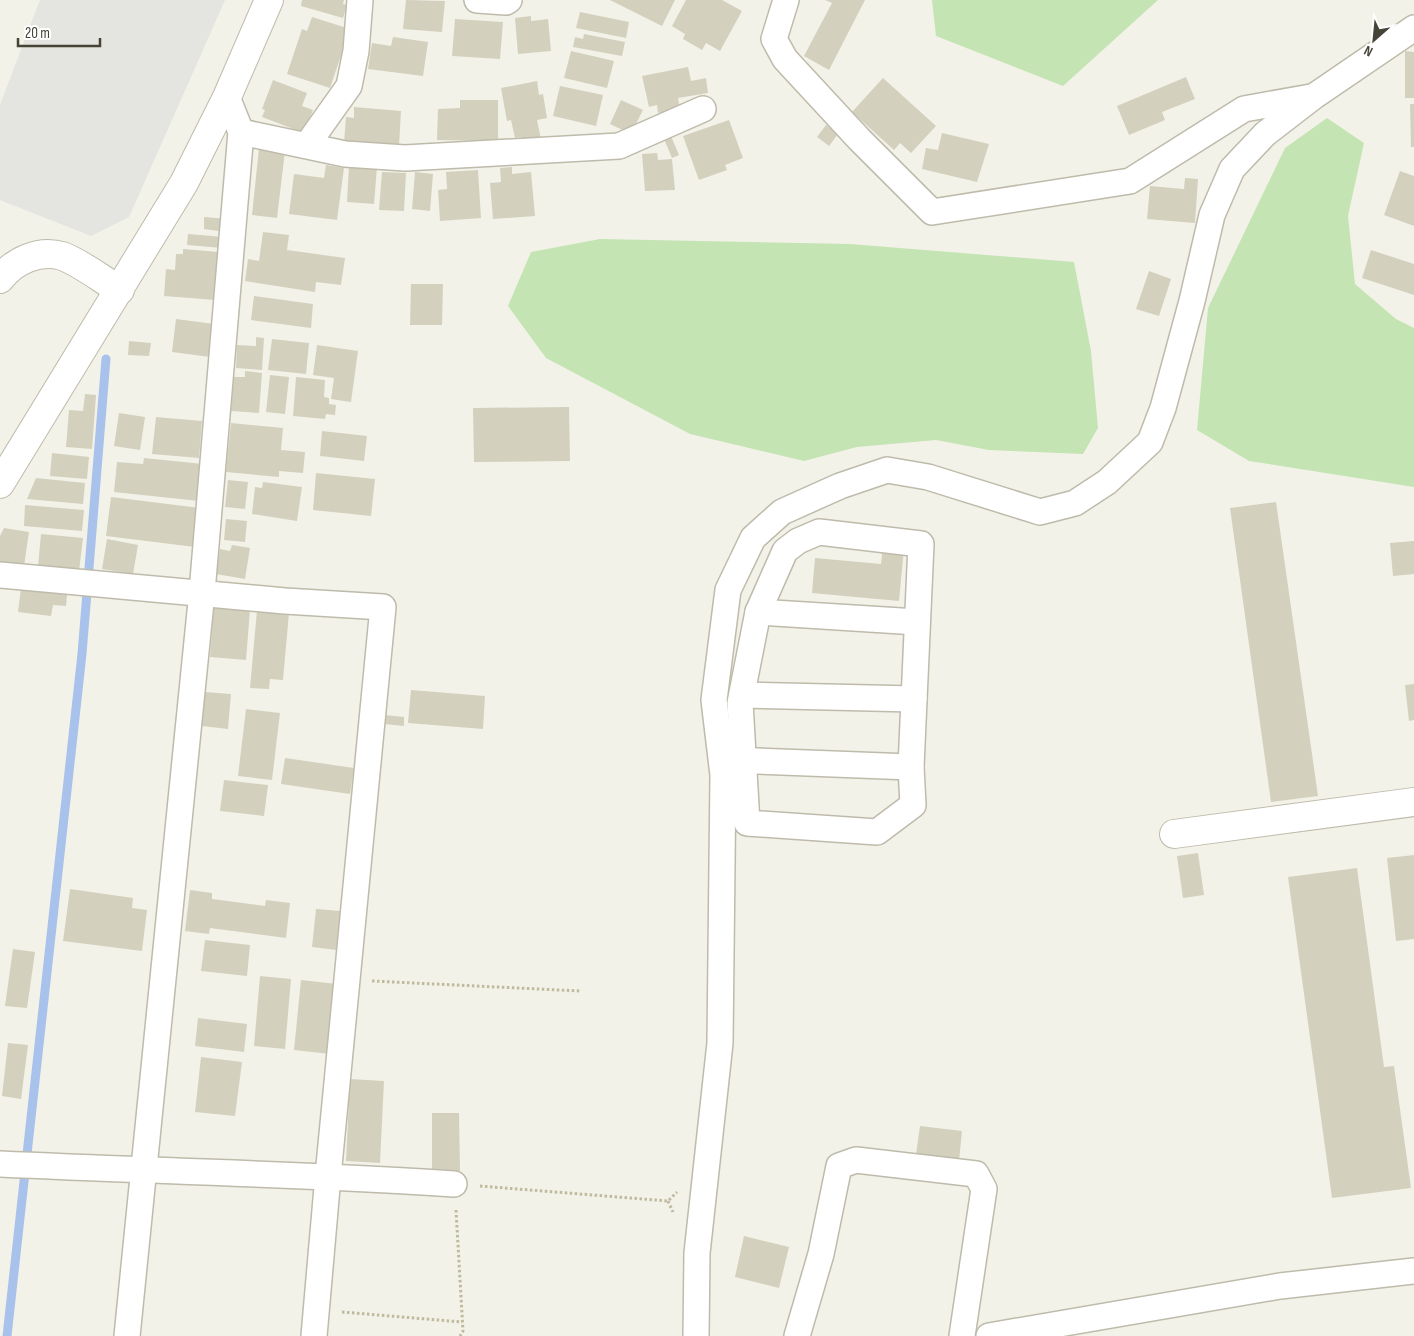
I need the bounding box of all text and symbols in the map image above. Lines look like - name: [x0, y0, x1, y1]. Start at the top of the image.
- scale bar: [18, 15, 100, 47]
- north arrow: [1349, 15, 1399, 65]
- text: 20 m: [25, 24, 50, 43]
- text: N: [1361, 42, 1376, 60]

